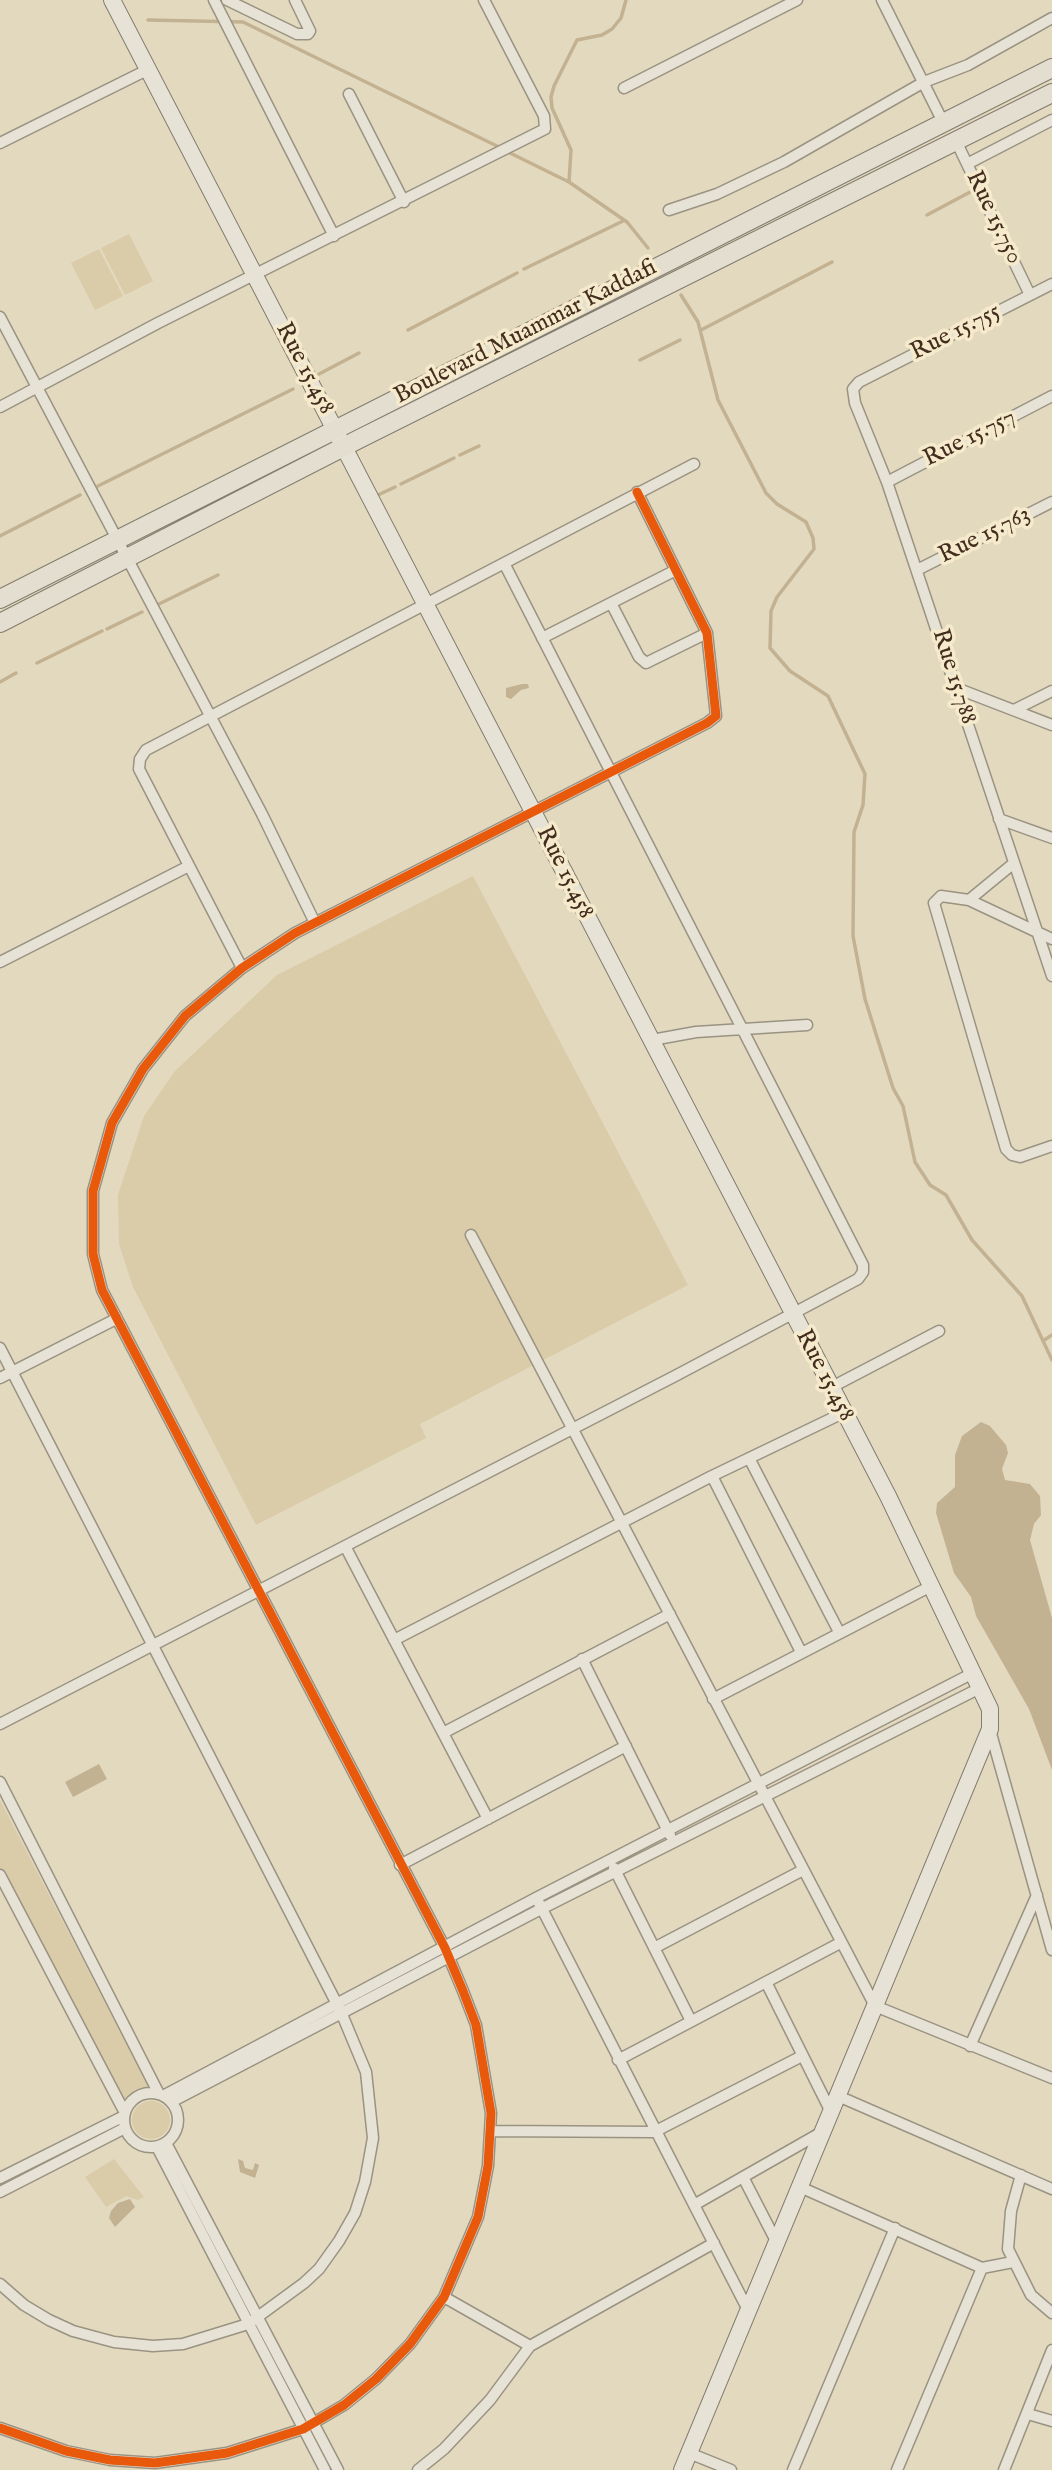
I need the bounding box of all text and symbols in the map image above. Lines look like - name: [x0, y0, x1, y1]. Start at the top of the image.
- street label: Rue 15.750: [958, 167, 1028, 269]
- street label: Boulevard Muammar Kaddafi: [390, 254, 662, 412]
- street label: Rue 15.755: [906, 298, 1006, 368]
- street label: Rue 15.458: [268, 318, 340, 420]
- street label: Rue 15.757: [919, 404, 1021, 474]
- street label: Rue 15.763: [935, 501, 1035, 571]
- street label: Rue 15.788: [924, 626, 982, 728]
- street label: Rue 15.458: [529, 822, 599, 924]
- street label: Rue 15.458: [788, 1325, 860, 1427]

